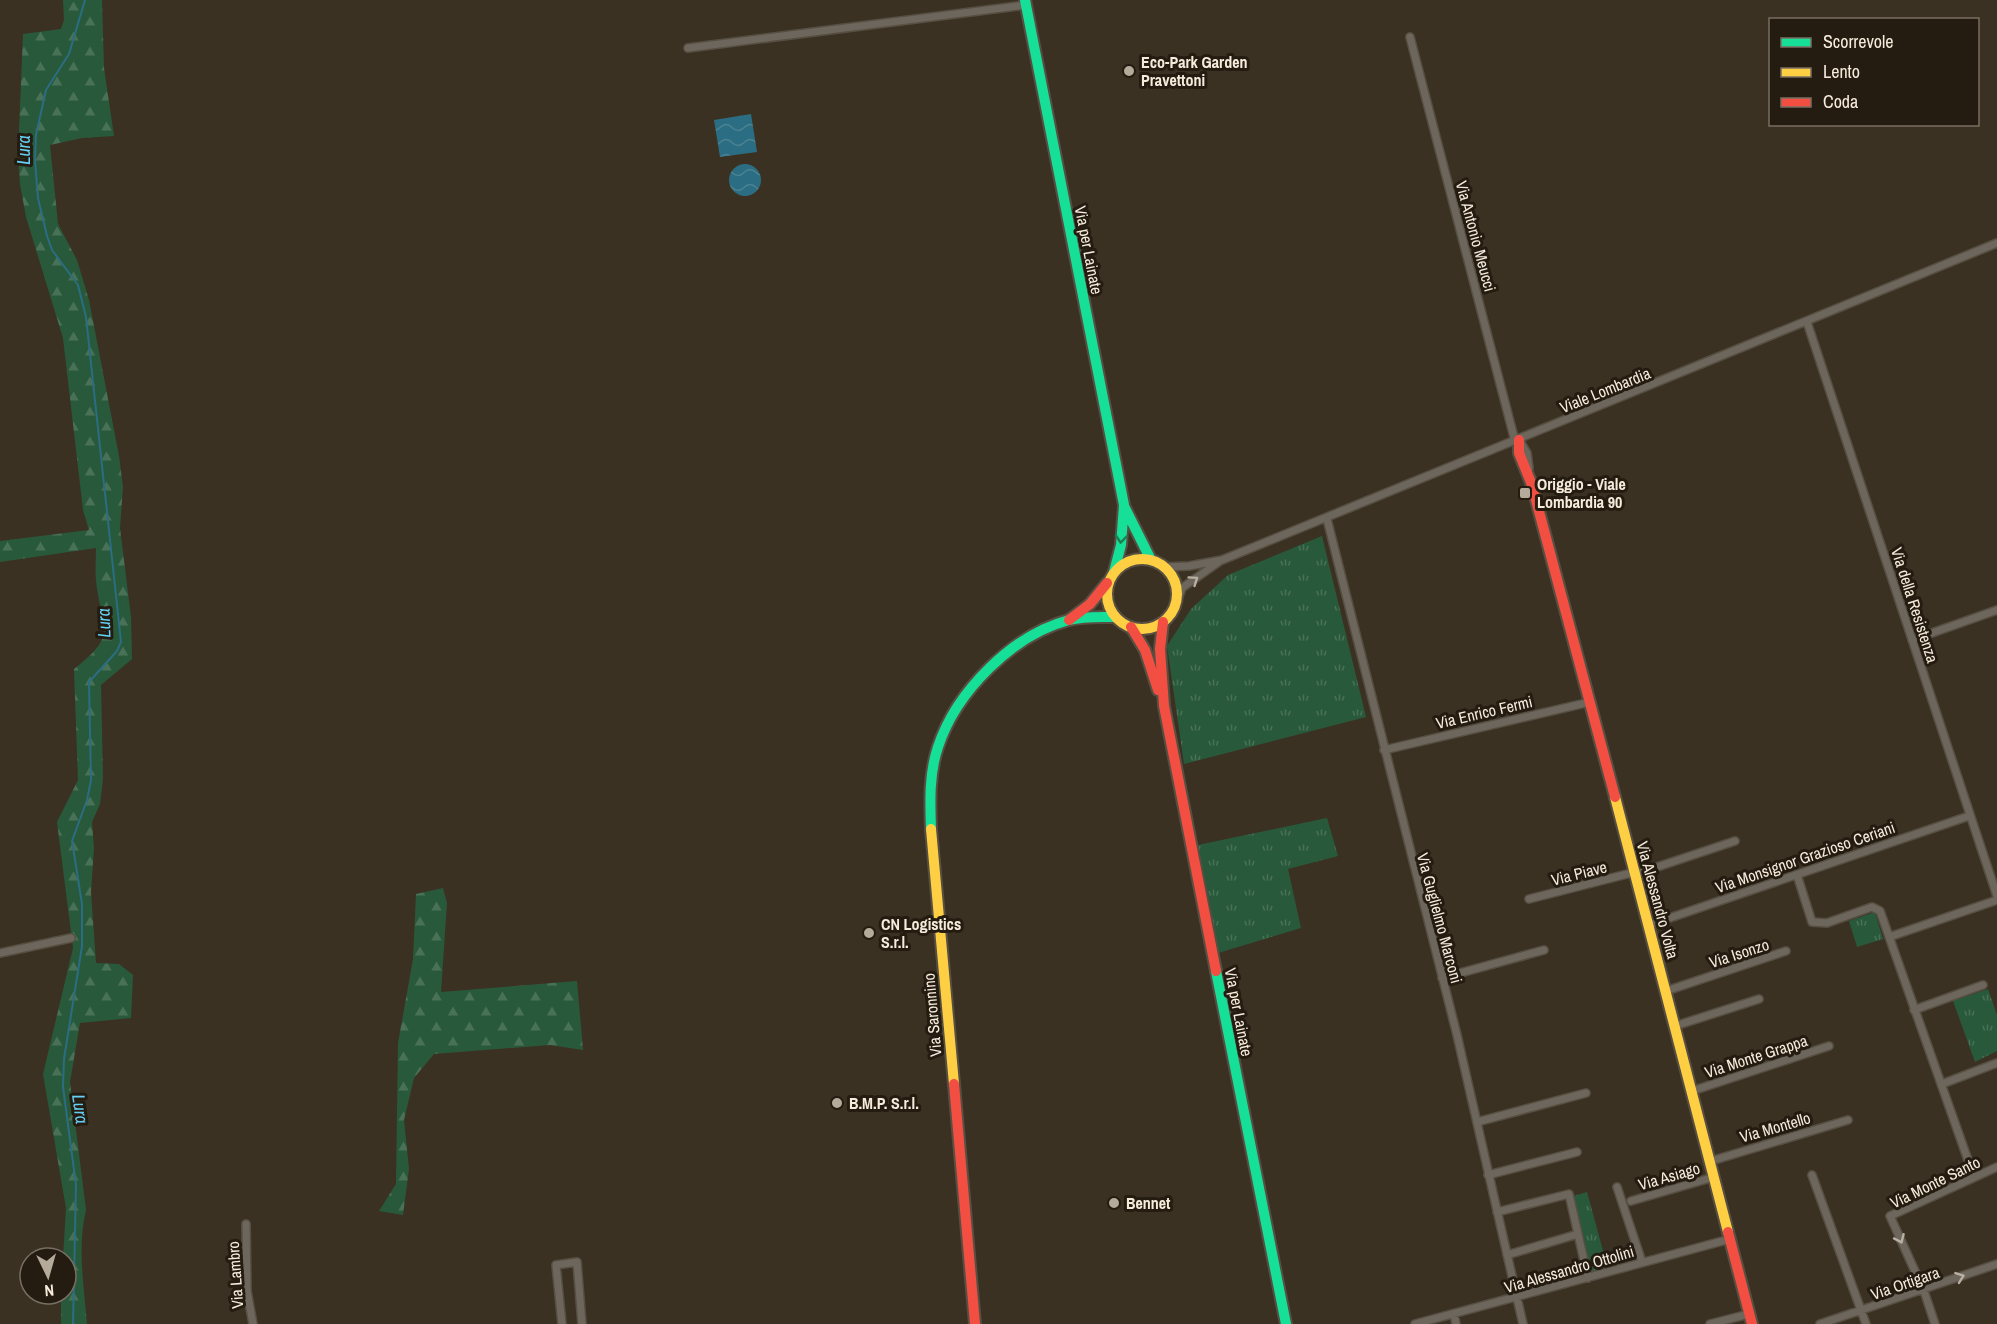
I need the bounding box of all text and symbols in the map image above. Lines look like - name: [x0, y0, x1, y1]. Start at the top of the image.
- legend: [1769, 18, 1979, 126]
- text: Scorrevole: [1823, 29, 1894, 54]
- place label: Eco-Park Garden Pravettoni: [1141, 51, 1247, 91]
- text: Lento: [1823, 59, 1860, 84]
- marker: Eco-Park Garden Pravettoni: [1122, 64, 1136, 78]
- text: Coda: [1823, 89, 1858, 114]
- water label: Lura: [11, 135, 36, 165]
- street label: Via Antonio Meucci: [1451, 178, 1501, 294]
- street label: Via per Lainate: [1070, 204, 1108, 296]
- street label: Viale Lombardia: [1556, 362, 1654, 418]
- place label: Origgio - Viale Lombardia 90: [1537, 473, 1626, 513]
- marker: Origgio - Viale Lombardia 90: [1518, 486, 1532, 500]
- one-way arrow: [1115, 534, 1128, 543]
- street label: Via della Resistenza: [1886, 544, 1944, 666]
- one-way arrow: [1187, 576, 1198, 587]
- water label: Lura: [90, 608, 117, 638]
- street label: Via Enrico Fermi: [1434, 690, 1534, 734]
- street label: Via Monsignor Grazioso Ceriani: [1712, 816, 1898, 898]
- street label: Via Alessandro Volta: [1632, 839, 1684, 962]
- street label: Via Guglielmo Marconi: [1412, 850, 1468, 986]
- street label: Via Piave: [1549, 855, 1609, 891]
- place label: CN Logistics S.r.l.: [881, 913, 961, 953]
- marker: CN Logistics S.r.l.: [862, 926, 876, 940]
- street label: Via Isonzo: [1706, 933, 1772, 973]
- street label: Via per Lainate: [1220, 966, 1258, 1058]
- street label: Via Saronnino: [917, 972, 947, 1058]
- street label: Via Monte Grappa: [1702, 1029, 1811, 1083]
- place label: B.M.P. S.r.l.: [849, 1092, 919, 1114]
- water label: Lura: [66, 1093, 95, 1125]
- marker: B.M.P. S.r.l.: [830, 1096, 844, 1110]
- street label: Via Montello: [1737, 1106, 1813, 1148]
- street label: Via Monte Santo: [1886, 1151, 1984, 1213]
- street label: Via Asiago: [1636, 1157, 1702, 1195]
- place label: Bennet: [1126, 1192, 1171, 1214]
- marker: Bennet: [1107, 1196, 1121, 1210]
- one-way arrow: [1892, 1232, 1904, 1243]
- street label: Via Alessandro Ottolini: [1502, 1240, 1636, 1298]
- street label: Via Lambro: [222, 1241, 248, 1309]
- north arrow: [18, 1246, 78, 1306]
- street label: Via Ortigara: [1868, 1261, 1943, 1305]
- one-way arrow: [1954, 1272, 1965, 1285]
- text: N: [44, 1280, 55, 1302]

